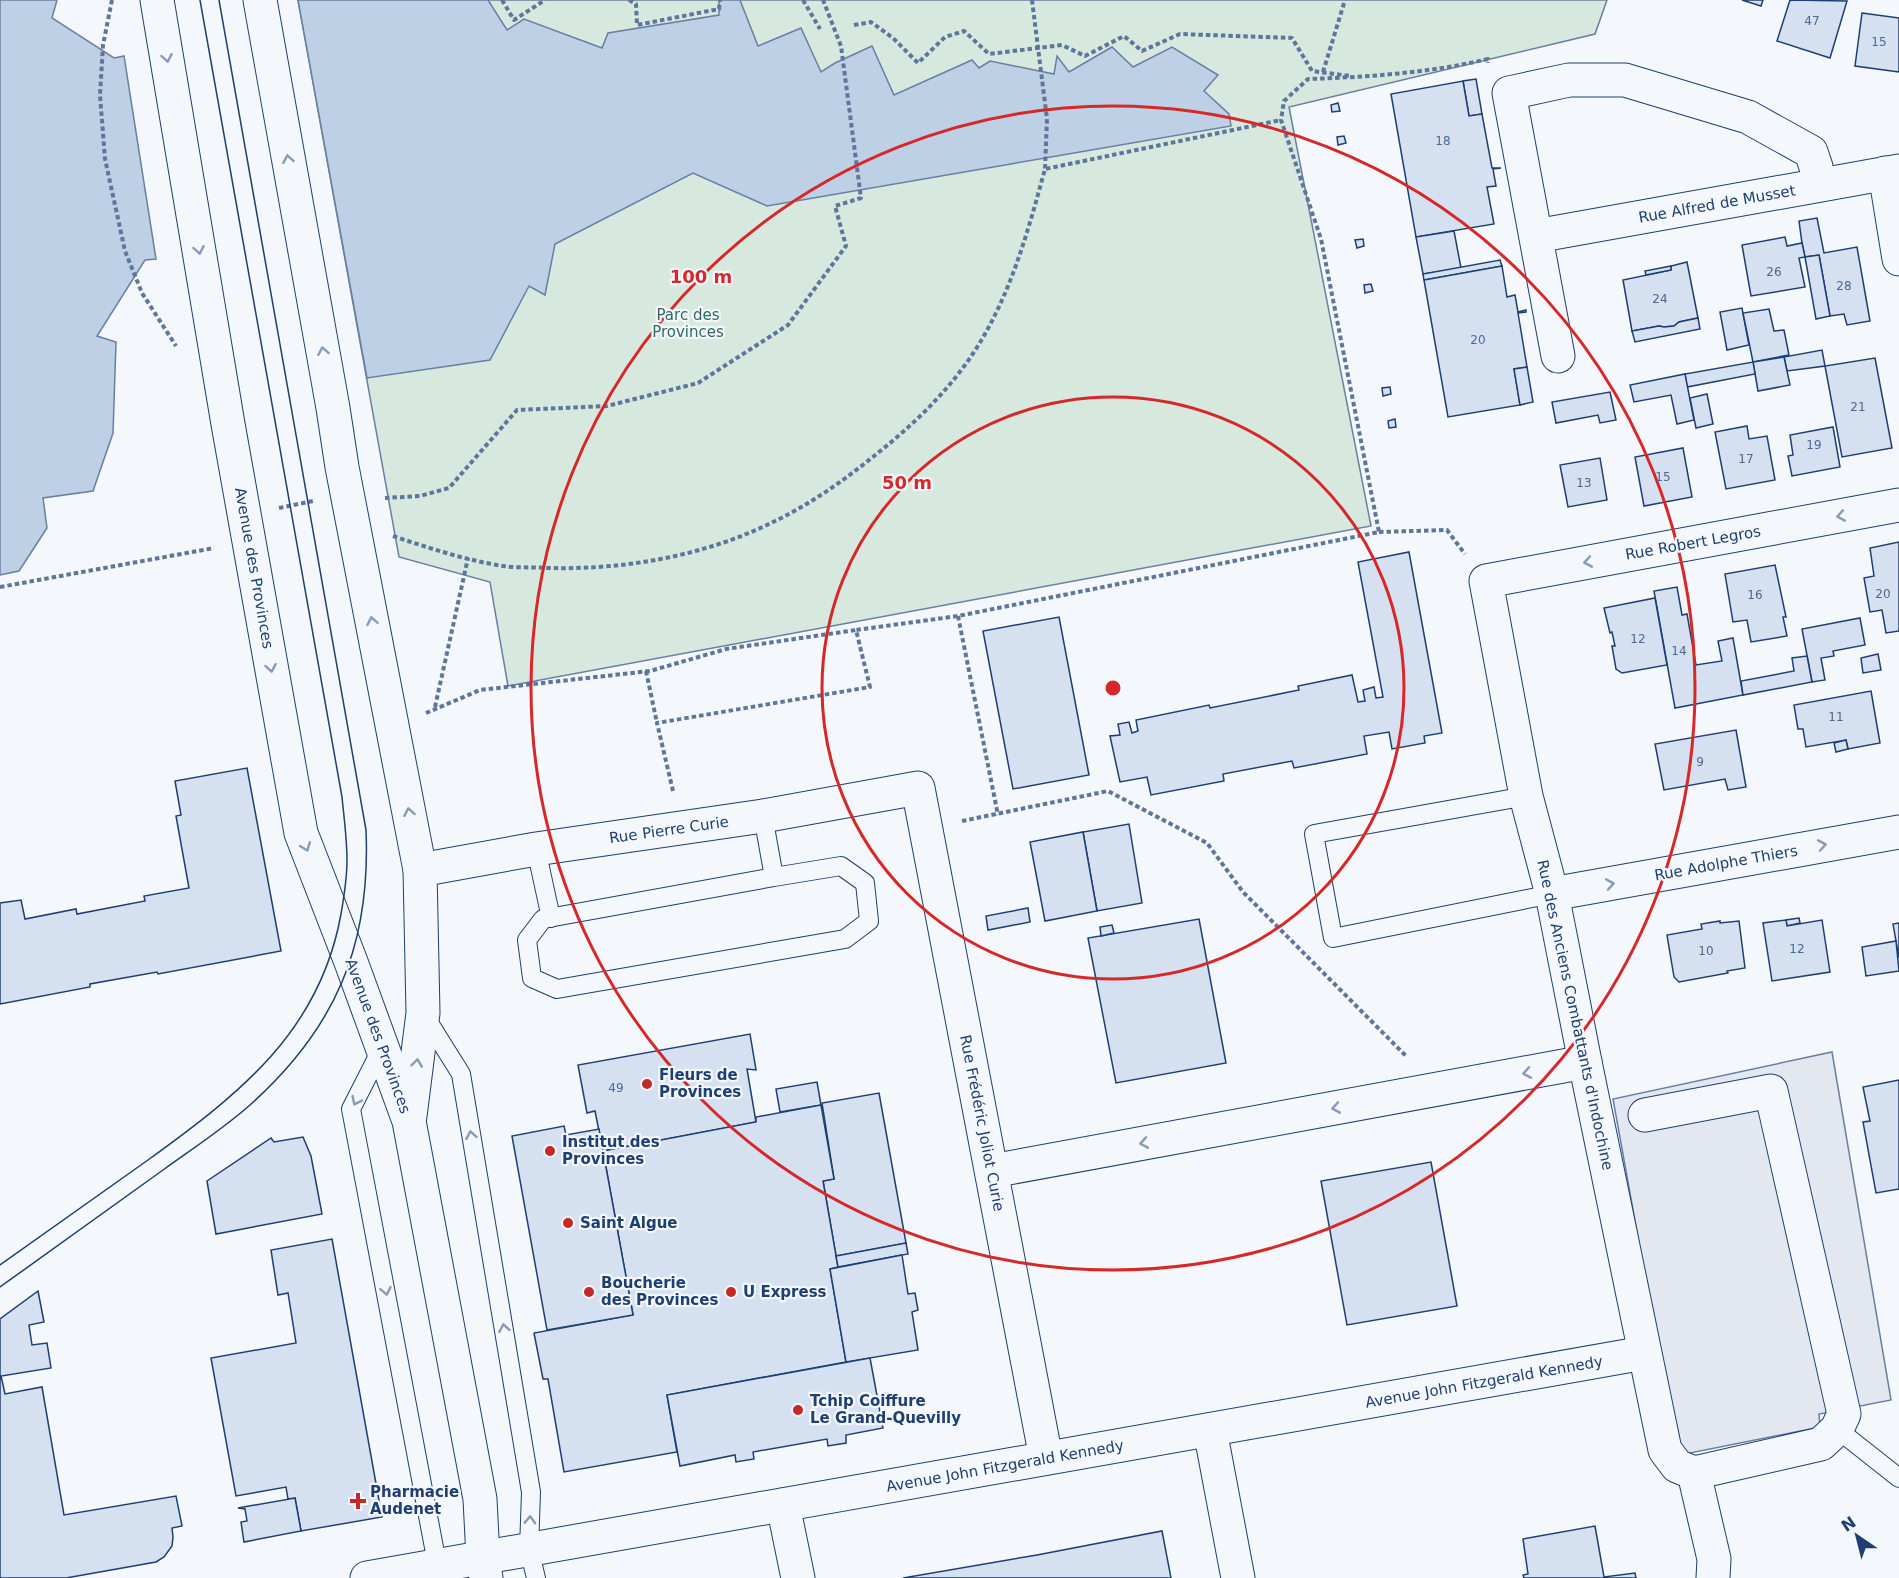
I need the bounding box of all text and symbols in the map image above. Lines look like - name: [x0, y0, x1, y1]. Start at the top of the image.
- house number: 47: [1804, 14, 1820, 28]
- house number: 15: [1871, 35, 1887, 49]
- one-way arrow: [160, 53, 172, 62]
- house number: 18: [1435, 134, 1451, 148]
- one-way arrow: [282, 154, 295, 164]
- street label: Rue Alfred de Musset: [1637, 181, 1797, 227]
- one-way arrow: [192, 245, 205, 255]
- house number: 26: [1766, 265, 1782, 279]
- text: 100 m: [670, 266, 732, 287]
- house number: 28: [1836, 279, 1852, 293]
- house number: 24: [1652, 292, 1668, 306]
- park label: Parc des Provinces: [652, 306, 724, 341]
- house number: 20: [1470, 333, 1486, 347]
- one-way arrow: [317, 346, 330, 356]
- house number: 21: [1850, 400, 1866, 414]
- house number: 19: [1806, 438, 1822, 452]
- house number: 17: [1738, 452, 1754, 466]
- house number: 15: [1655, 470, 1671, 484]
- text: 50 m: [882, 472, 932, 493]
- house number: 13: [1576, 476, 1592, 490]
- street label: Avenue des Provinces: [231, 486, 277, 650]
- one-way arrow: [1837, 509, 1847, 522]
- street label: Rue Robert Legros: [1624, 522, 1762, 564]
- one-way arrow: [1583, 555, 1593, 568]
- house number: 20: [1875, 587, 1891, 601]
- house number: 16: [1747, 588, 1763, 602]
- one-way arrow: [366, 616, 379, 626]
- house number: 12: [1630, 632, 1646, 646]
- house number: 14: [1671, 644, 1687, 658]
- one-way arrow: [264, 663, 277, 673]
- centre of rings: [1103, 678, 1123, 698]
- house number: 11: [1828, 710, 1844, 724]
- house number: 9: [1696, 755, 1704, 769]
- one-way arrow: [403, 808, 416, 818]
- street label: Rue Pierre Curie: [608, 813, 730, 847]
- one-way arrow: [1818, 840, 1827, 852]
- one-way arrow: [299, 841, 312, 852]
- street label: Rue Adolphe Thiers: [1653, 842, 1799, 884]
- street label: Rue des Anciens Combattants d'Indochine: [1533, 858, 1617, 1172]
- one-way arrow: [1605, 878, 1614, 890]
- house number: 12: [1789, 942, 1805, 956]
- house number: 10: [1698, 944, 1714, 958]
- street label: Avenue des Provinces: [342, 956, 414, 1116]
- street label: Rue Frédéric Joliot Curie: [956, 1033, 1008, 1213]
- one-way arrow: [410, 1058, 422, 1068]
- place label: Fleurs de Provinces: [659, 1066, 741, 1101]
- one-way arrow: [1523, 1066, 1533, 1079]
- marker: Fleurs de Provinces: [640, 1077, 654, 1091]
- house number: 49: [608, 1081, 624, 1095]
- one-way arrow: [351, 1094, 363, 1105]
- one-way arrow: [1331, 1101, 1341, 1114]
- one-way arrow: [466, 1131, 478, 1140]
- place label: Institut des Provinces: [562, 1133, 660, 1168]
- one-way arrow: [1139, 1136, 1149, 1149]
- marker: Institut des Provinces: [543, 1144, 557, 1158]
- place label: Saint Algue: [580, 1214, 677, 1232]
- marker: Saint Algue: [561, 1216, 575, 1230]
- place label: Boucherie des Provinces: [601, 1274, 718, 1309]
- place label: U Express: [743, 1283, 827, 1301]
- marker: Boucherie des Provinces: [582, 1285, 596, 1299]
- marker: U Express: [724, 1285, 738, 1299]
- one-way arrow: [379, 1286, 392, 1296]
- one-way arrow: [498, 1323, 511, 1333]
- street label: Avenue John Fitzgerald Kennedy: [1364, 1352, 1604, 1412]
- place label: Tchip Coiffure Le Grand-Quevilly: [810, 1392, 961, 1427]
- marker: Tchip Coiffure Le Grand-Quevilly: [791, 1403, 805, 1417]
- street label: Avenue John Fitzgerald Kennedy: [885, 1436, 1125, 1496]
- place label: Pharmacie Audenet: [370, 1483, 459, 1518]
- marker: Pharmacie Audenet: [351, 1494, 365, 1508]
- north arrow: [1827, 1506, 1887, 1566]
- text: N: [1838, 1513, 1860, 1536]
- one-way arrow: [524, 1516, 537, 1525]

